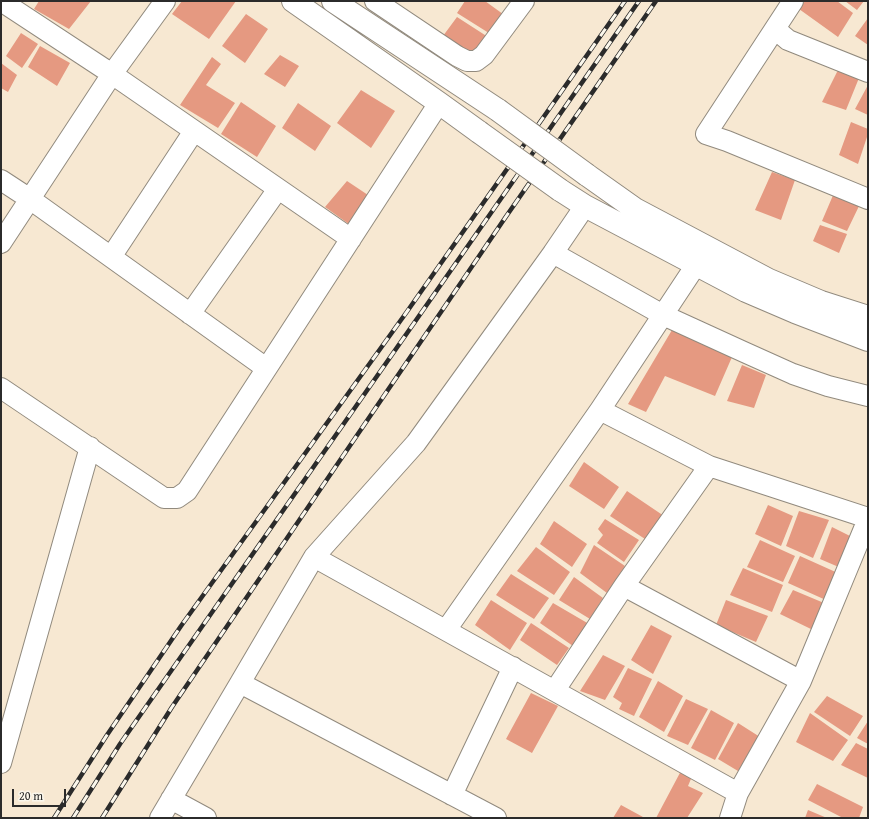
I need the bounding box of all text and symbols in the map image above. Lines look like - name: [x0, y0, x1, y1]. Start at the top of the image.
- scale bar: [14, 781, 68, 807]
- text: 20 m: [19, 787, 43, 804]

